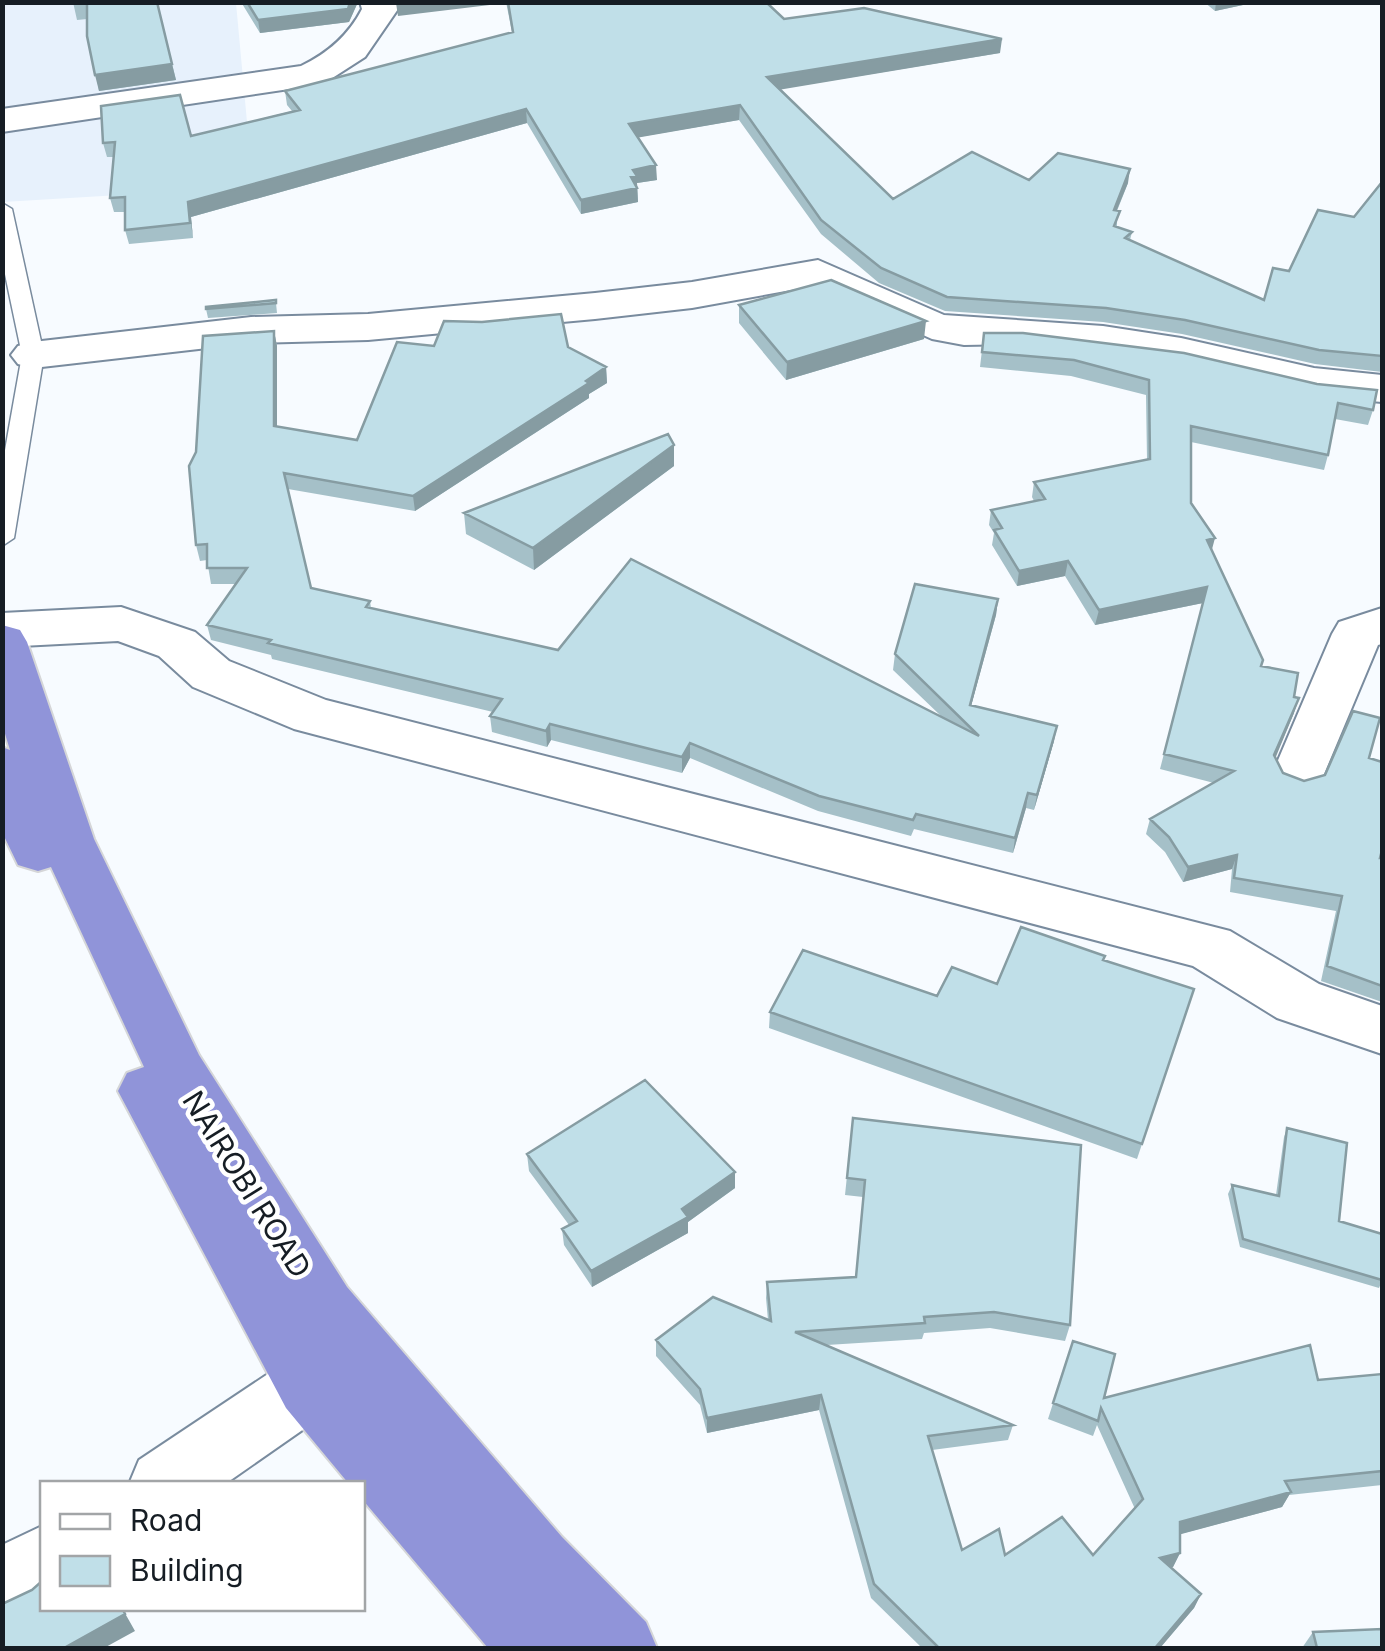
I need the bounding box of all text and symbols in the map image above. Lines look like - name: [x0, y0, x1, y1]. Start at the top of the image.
- street label: NAIROBI ROAD: [175, 1084, 319, 1284]
- legend: [40, 1481, 365, 1611]
- text: Road: [130, 1502, 202, 1538]
- text: Building: [130, 1552, 244, 1588]

